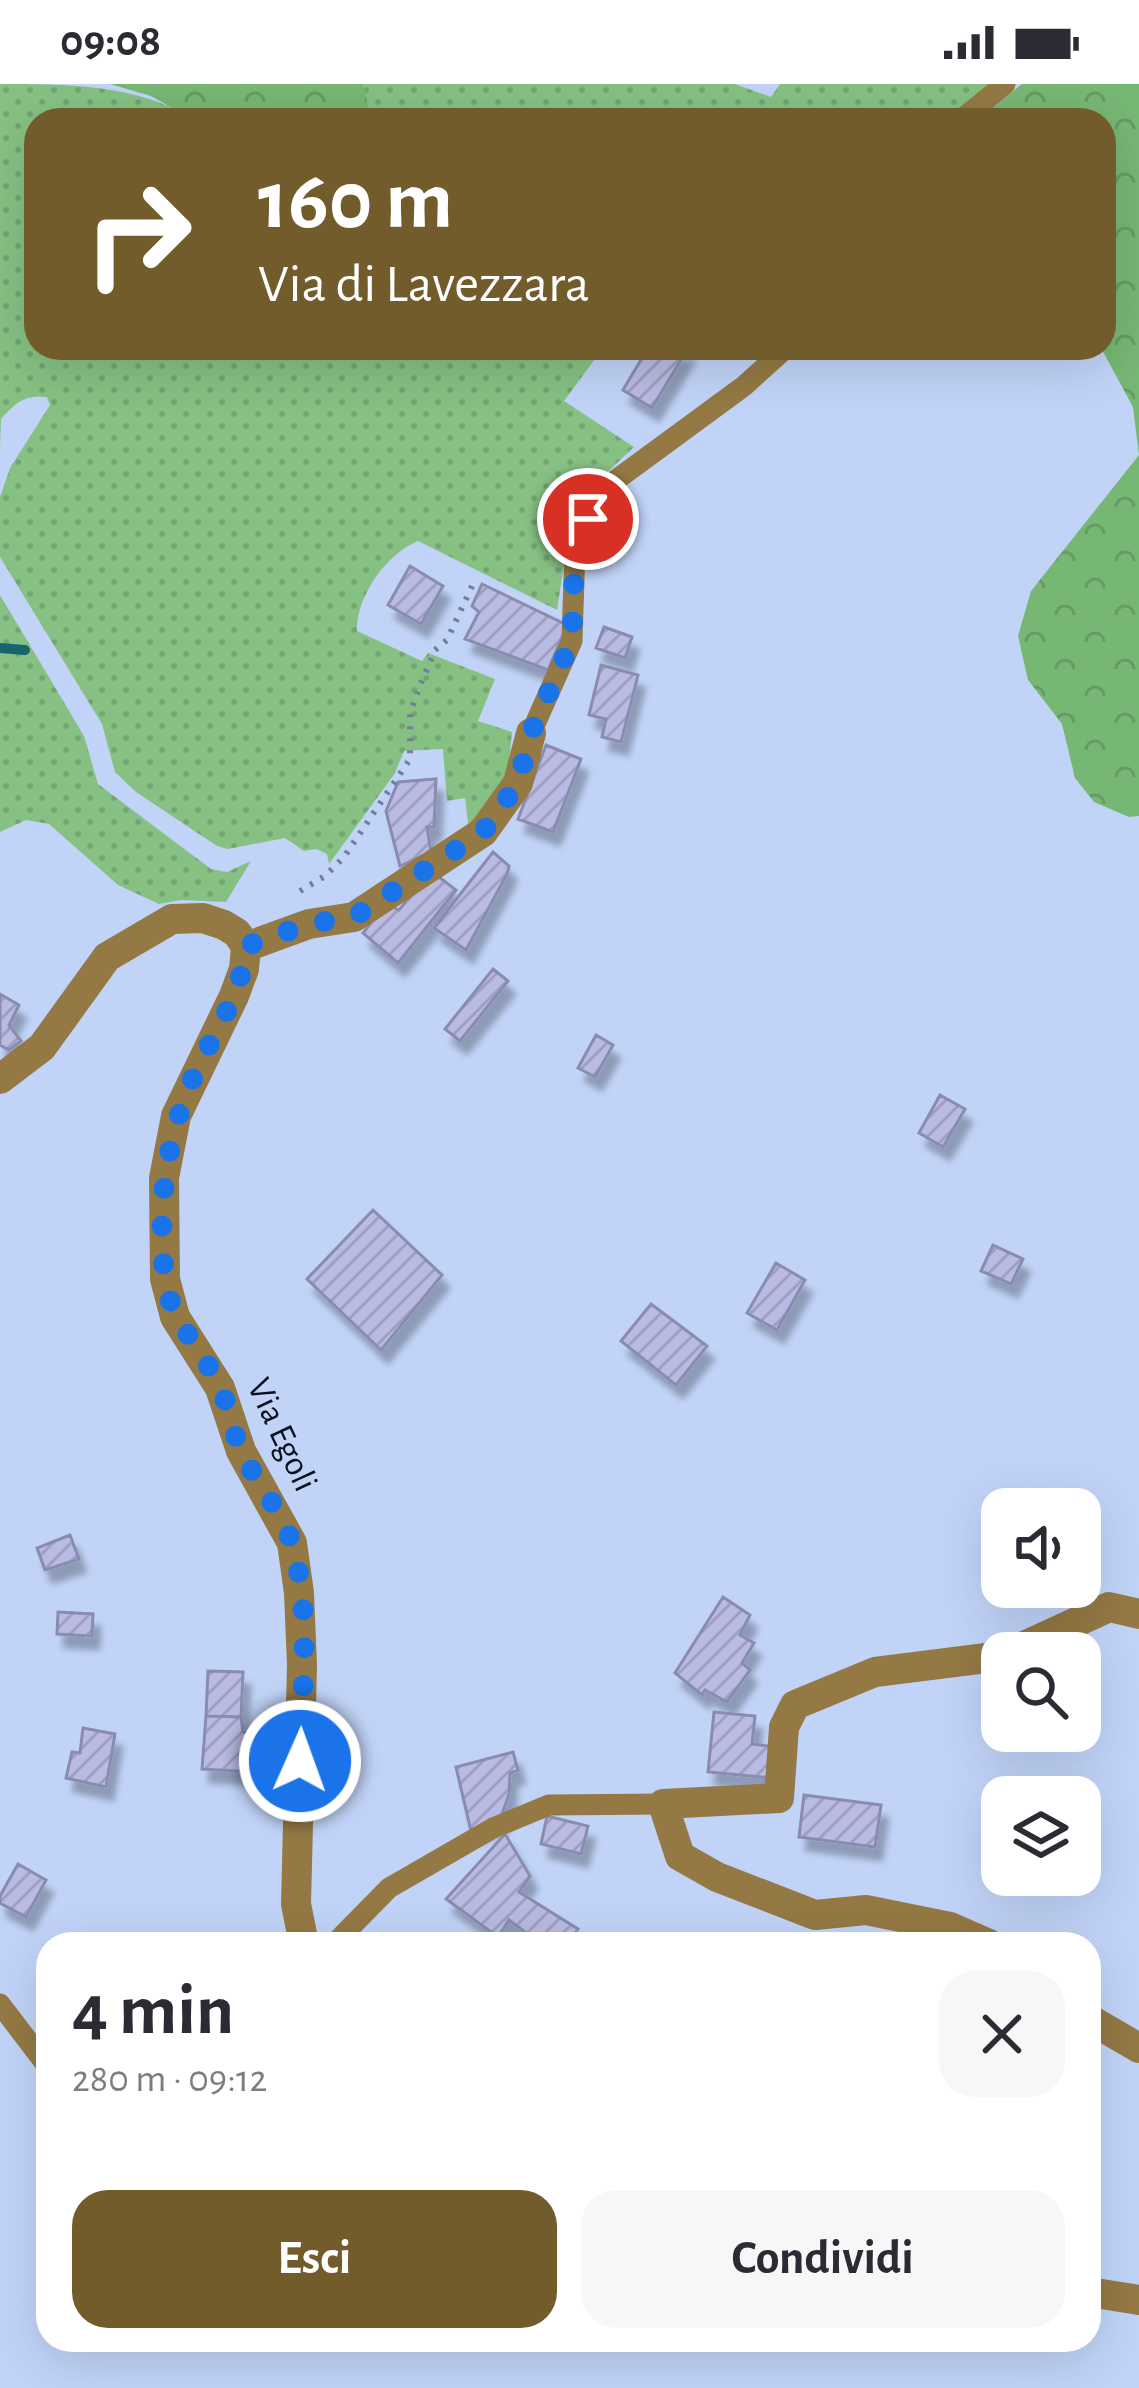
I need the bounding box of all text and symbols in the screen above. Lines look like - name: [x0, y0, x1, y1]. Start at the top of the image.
- text: 09:08: [60, 19, 161, 64]
- icon: right: [60, 156, 216, 312]
- text: 160 m: [258, 160, 453, 244]
- text: Via di Lavezzara: [258, 258, 590, 312]
- pin: [537, 468, 639, 570]
- icon: arrive: [555, 486, 621, 552]
- street label: Via Egoli: [240, 1373, 324, 1497]
- map controls: [981, 1488, 1101, 1896]
- button: sound: [981, 1488, 1101, 1608]
- button: search: [981, 1632, 1101, 1752]
- position arrow: [237, 1698, 363, 1824]
- button: layers: [981, 1776, 1101, 1896]
- button: close: [939, 1971, 1065, 2097]
- text: 4 min: [72, 1975, 234, 2047]
- text: 280 m · 09:12: [72, 2060, 267, 2099]
- button: Esci: [72, 2190, 557, 2328]
- button: Condividi: [581, 2190, 1065, 2328]

